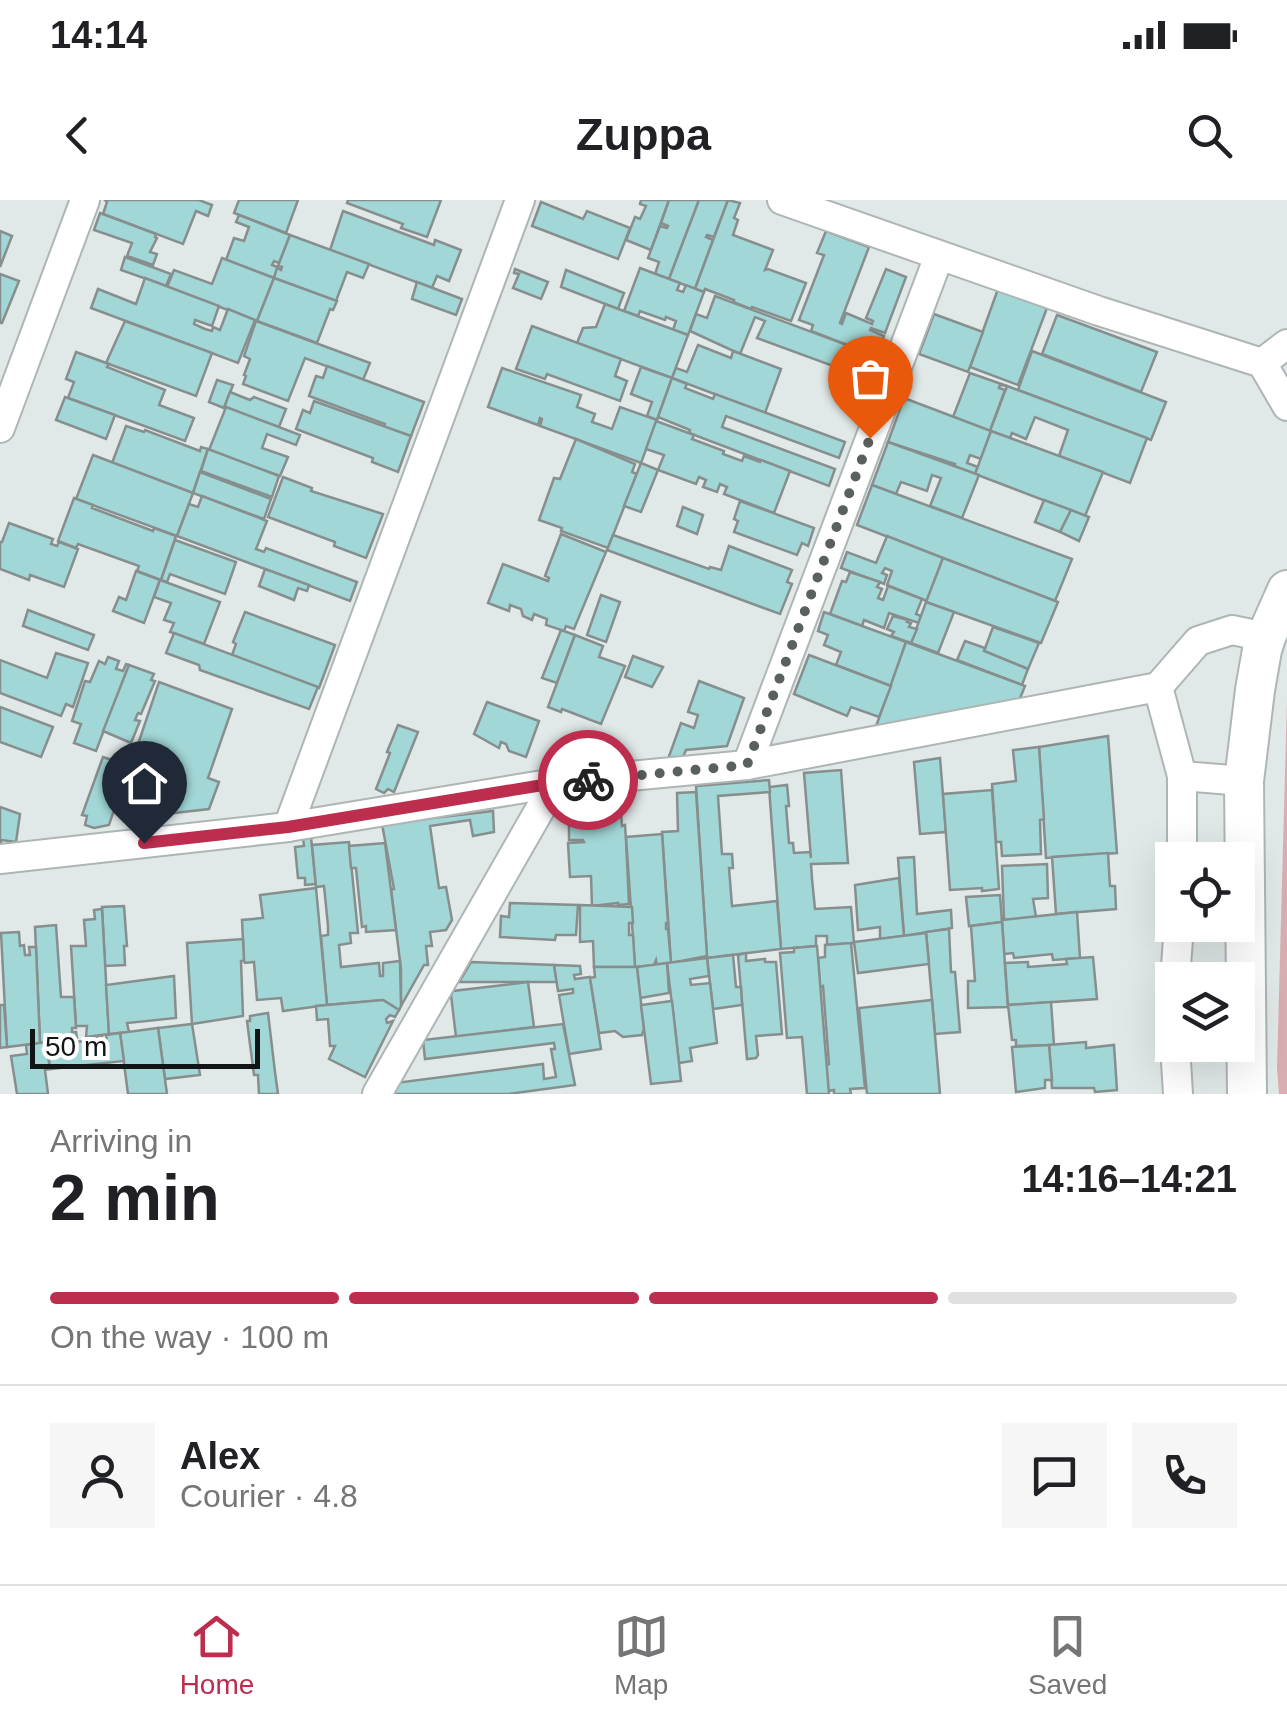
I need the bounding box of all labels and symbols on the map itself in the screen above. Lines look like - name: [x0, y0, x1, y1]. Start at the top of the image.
- pin: [828, 336, 913, 439]
- courier: [538, 730, 638, 830]
- pin: [102, 741, 187, 844]
- scale bar: [30, 1024, 260, 1068]

